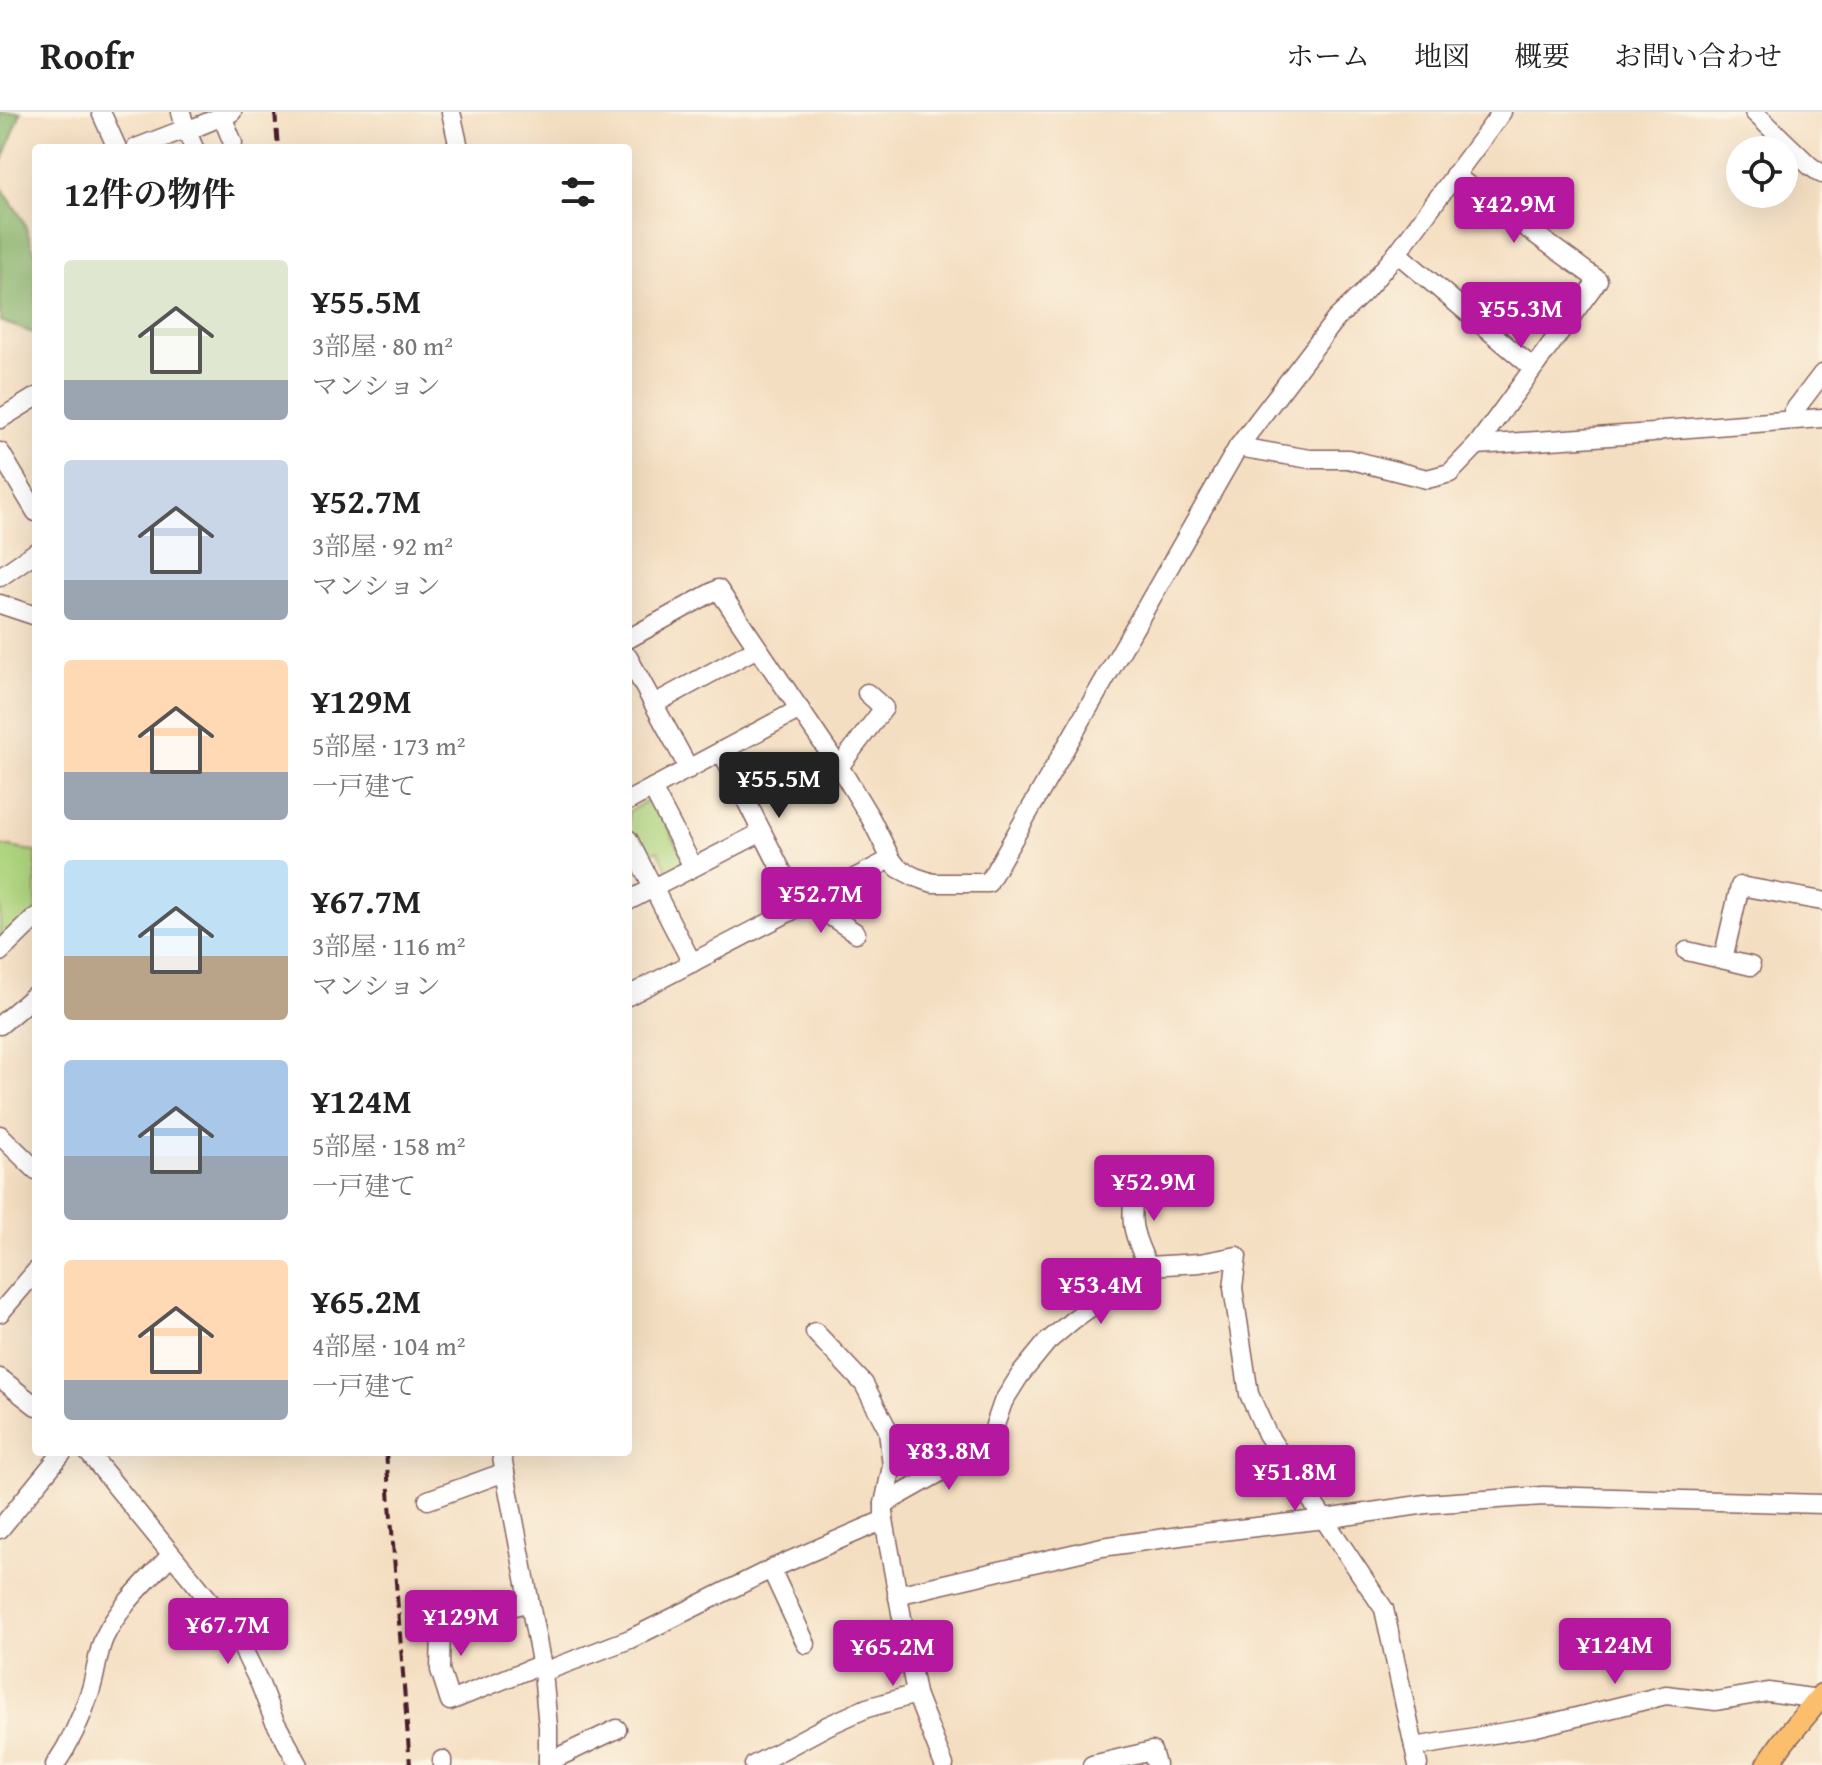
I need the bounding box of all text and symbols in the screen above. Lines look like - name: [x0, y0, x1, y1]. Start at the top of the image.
- text: Roofr: [40, 27, 135, 83]
- text: ホーム: [1286, 35, 1370, 76]
- text: 地図: [1414, 35, 1470, 76]
- text: 概要: [1514, 35, 1570, 76]
- text: お問い合わせ: [1614, 35, 1782, 76]
- map controls: [1726, 136, 1798, 208]
- button: locate: [1726, 136, 1798, 208]
- text: 12件の物件: [64, 169, 235, 218]
- icon: filters: [556, 170, 600, 214]
- pin: ¥42.9M: [1449, 177, 1579, 245]
- text: ¥42.9M: [1472, 183, 1556, 222]
- text: ¥55.5M: [312, 276, 421, 325]
- pin: ¥55.3M: [1456, 282, 1586, 350]
- text: ¥55.3M: [1479, 288, 1563, 327]
- icon: home: [128, 292, 224, 388]
- text: 3部屋 · 80 m²: [312, 326, 453, 365]
- text: マンション: [312, 366, 441, 405]
- text: ¥52.7M: [312, 476, 421, 525]
- icon: home: [128, 492, 224, 588]
- text: 3部屋 · 92 m²: [312, 526, 453, 565]
- text: マンション: [312, 566, 441, 605]
- text: ¥129M: [312, 676, 412, 725]
- icon: home: [128, 692, 224, 788]
- text: 5部屋 · 173 m²: [312, 726, 466, 765]
- pin: ¥55.5M: [714, 752, 844, 820]
- text: ¥55.5M: [737, 758, 821, 797]
- text: 一戸建て: [312, 766, 416, 805]
- pin: ¥52.7M: [756, 867, 886, 935]
- text: ¥52.7M: [779, 873, 863, 912]
- text: ¥67.7M: [312, 876, 421, 925]
- icon: home: [128, 892, 224, 988]
- text: 3部屋 · 116 m²: [312, 926, 466, 965]
- text: マンション: [312, 966, 441, 1005]
- text: ¥124M: [312, 1076, 412, 1125]
- icon: home: [128, 1092, 224, 1188]
- text: 5部屋 · 158 m²: [312, 1126, 466, 1165]
- pin: ¥52.9M: [1089, 1155, 1219, 1223]
- text: ¥52.9M: [1112, 1161, 1196, 1200]
- text: 一戸建て: [312, 1166, 416, 1205]
- pin: ¥53.4M: [1036, 1258, 1166, 1326]
- text: ¥53.4M: [1059, 1264, 1143, 1303]
- text: ¥65.2M: [312, 1276, 421, 1325]
- icon: home: [128, 1292, 224, 1388]
- text: 4部屋 · 104 m²: [312, 1326, 466, 1365]
- text: 一戸建て: [312, 1366, 416, 1405]
- pin: ¥83.8M: [884, 1424, 1014, 1492]
- text: ¥83.8M: [907, 1430, 991, 1469]
- pin: ¥51.8M: [1230, 1445, 1360, 1513]
- text: ¥51.8M: [1253, 1451, 1337, 1490]
- pin: ¥129M: [405, 1590, 517, 1658]
- text: ¥129M: [423, 1596, 499, 1635]
- pin: ¥67.7M: [163, 1598, 293, 1666]
- text: ¥67.7M: [186, 1604, 270, 1643]
- pin: ¥124M: [1559, 1618, 1671, 1686]
- pin: ¥65.2M: [828, 1620, 958, 1688]
- text: ¥124M: [1577, 1624, 1653, 1663]
- text: ¥65.2M: [851, 1626, 935, 1665]

